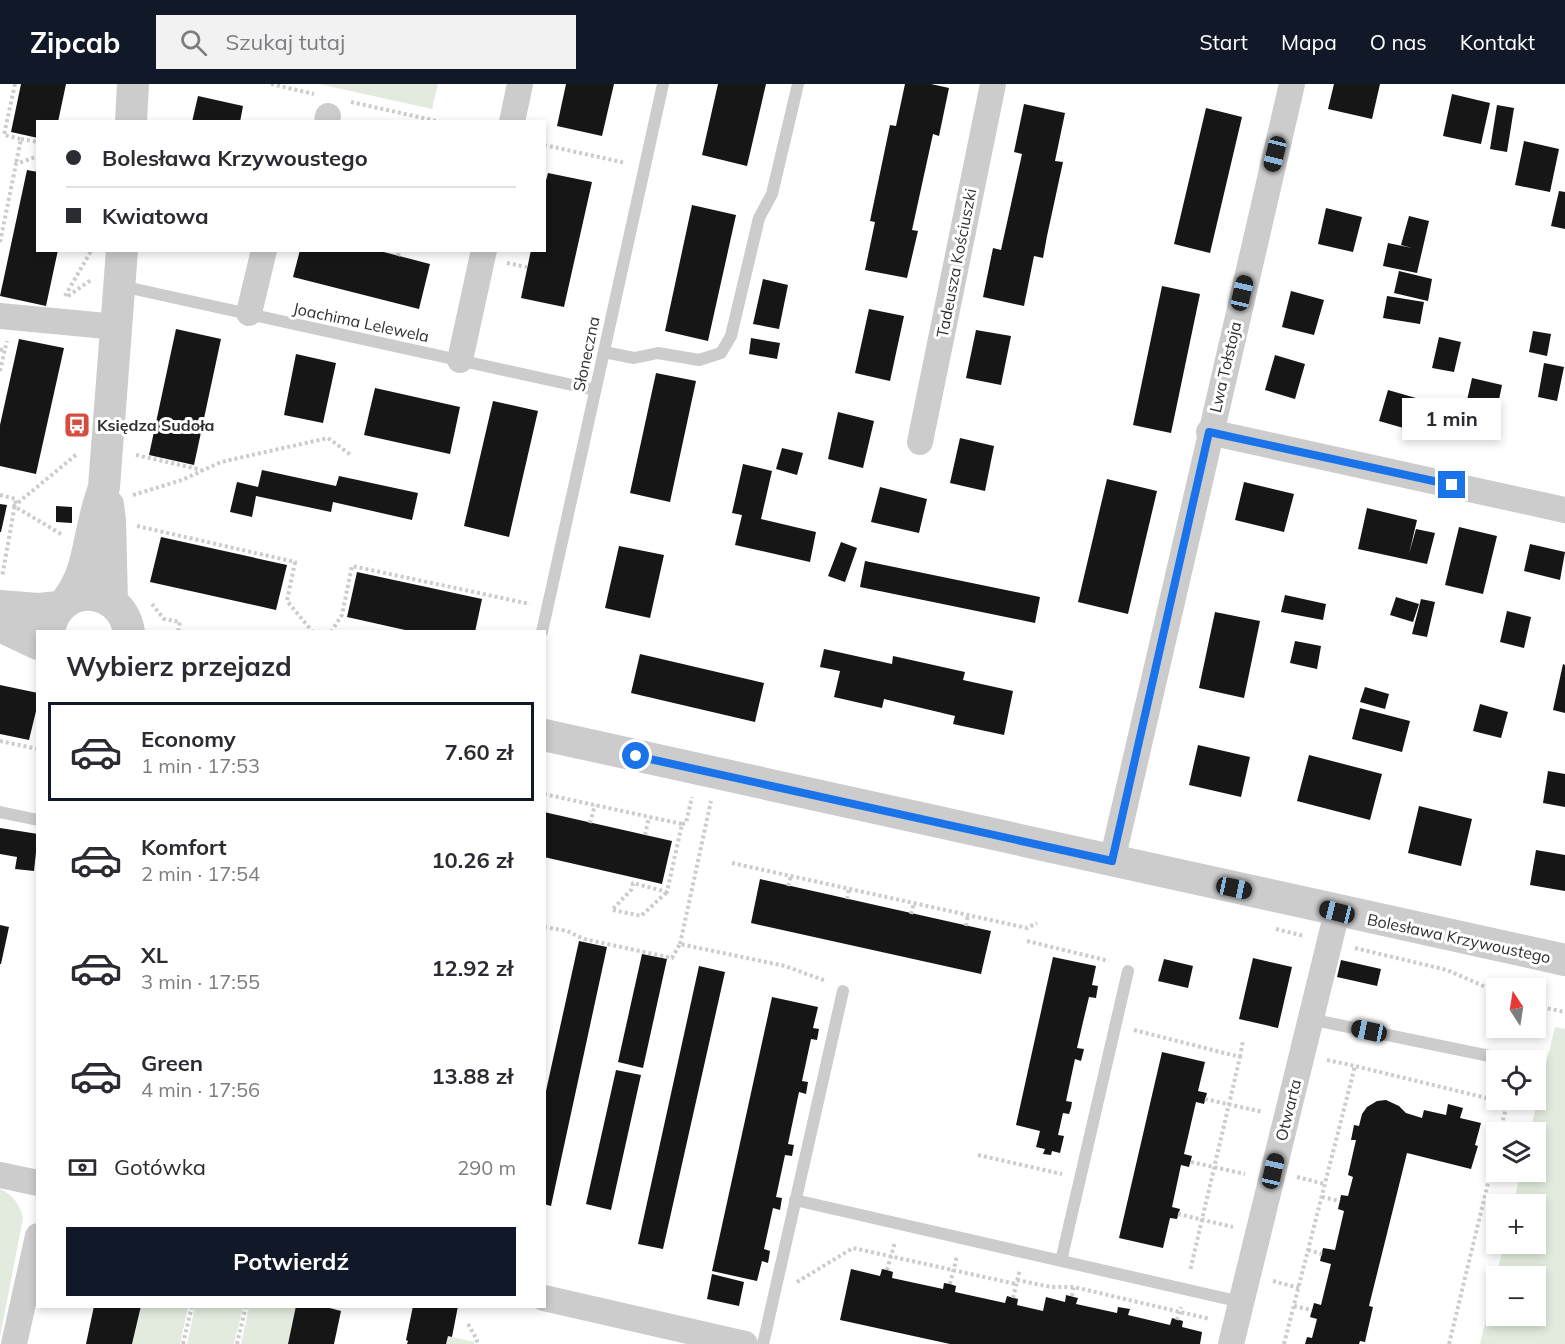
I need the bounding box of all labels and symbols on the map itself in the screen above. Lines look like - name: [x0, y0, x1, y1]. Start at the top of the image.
- car: [1262, 134, 1288, 174]
- street label: Tadeusza Kościuszki: [932, 187, 980, 339]
- car: [1229, 273, 1255, 313]
- street label: Joachima Lelewela: [291, 298, 431, 346]
- street label: Słoneczna: [568, 315, 604, 393]
- street label: Lwa Tołstoja: [1205, 320, 1245, 414]
- callout: 1 min: [1402, 398, 1502, 440]
- bus stop icon: Księdza Sudoła: [62, 410, 92, 440]
- place label: Księdza Sudoła: [97, 415, 214, 435]
- route end: [1438, 471, 1465, 498]
- route start: [622, 742, 649, 769]
- car: [1215, 875, 1253, 901]
- car: [1317, 899, 1357, 925]
- street label: Bolesława Krzywoustego: [1365, 909, 1553, 967]
- north arrow: [1486, 978, 1546, 1038]
- car: [1350, 1018, 1388, 1044]
- street label: Otwarta: [1271, 1077, 1305, 1143]
- car: [1260, 1151, 1286, 1191]

